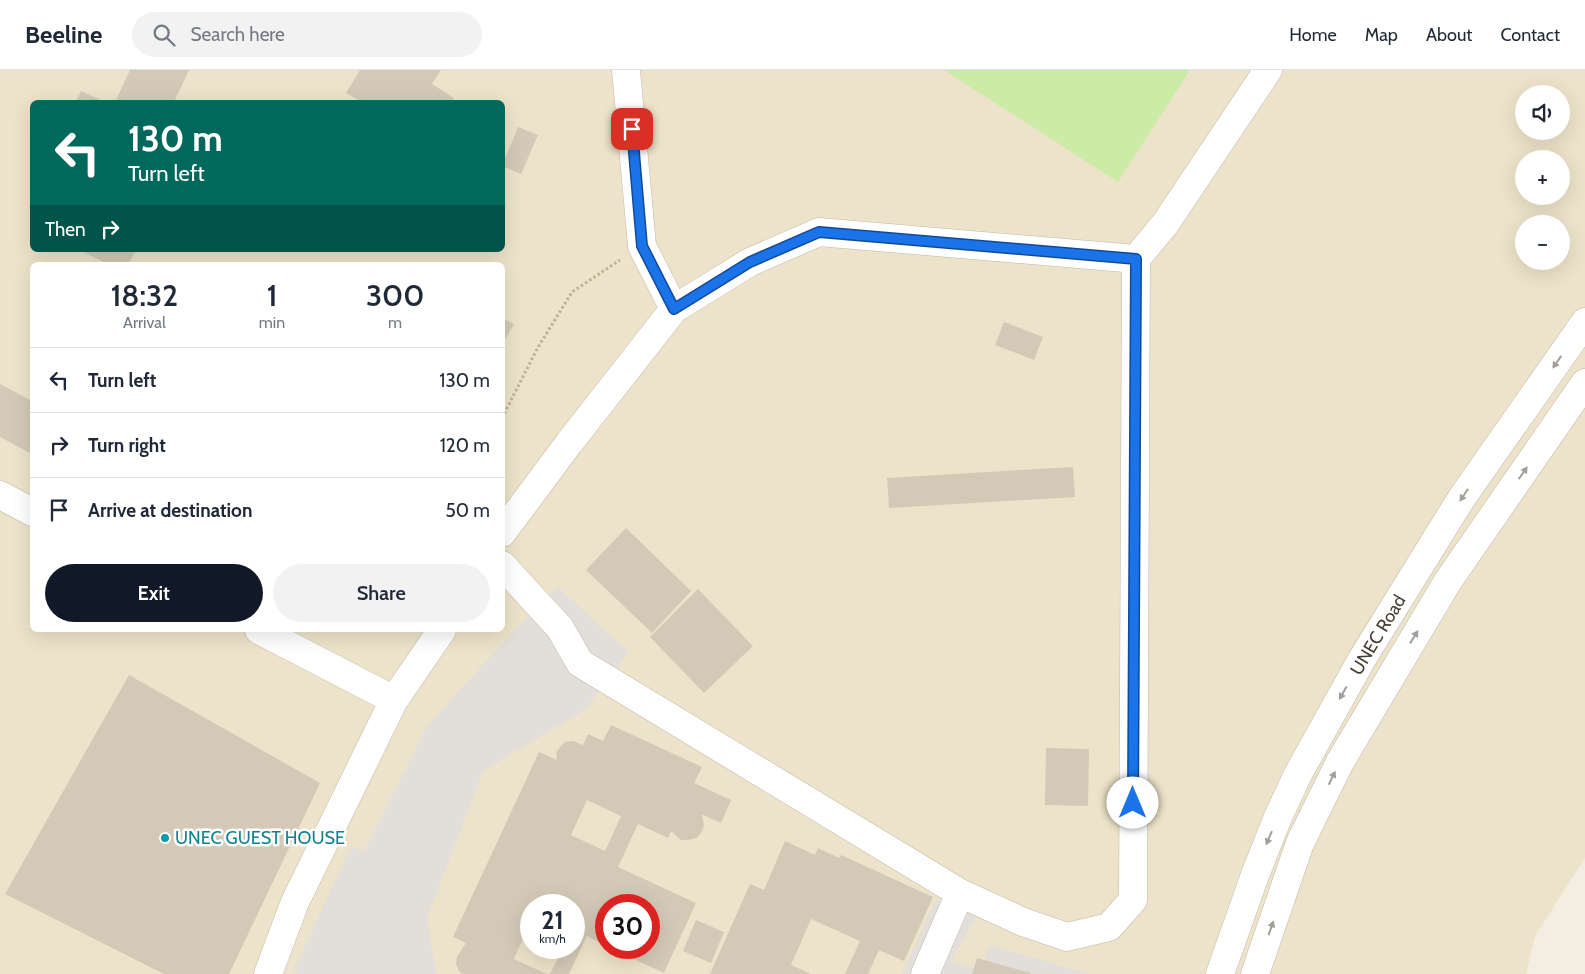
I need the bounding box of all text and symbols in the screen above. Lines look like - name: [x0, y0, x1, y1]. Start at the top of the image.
- search box: [132, 12, 482, 57]
- text: Beeline: [25, 20, 102, 49]
- icon: search: [150, 21, 178, 49]
- text: Search here: [190, 23, 285, 46]
- text: Home: [1289, 24, 1337, 46]
- text: Map: [1365, 24, 1398, 46]
- text: About: [1426, 24, 1472, 46]
- text: Contact: [1500, 24, 1560, 46]
- map controls: [1515, 85, 1570, 270]
- button: sound: [1515, 85, 1570, 140]
- pin: [611, 108, 653, 150]
- icon: arrive: [618, 115, 646, 143]
- text: 130 m: [128, 117, 223, 160]
- icon: left: [45, 120, 110, 185]
- button: +: [1515, 150, 1570, 205]
- text: Turn left: [128, 160, 205, 187]
- icon: right: [96, 215, 124, 243]
- button: −: [1515, 215, 1570, 270]
- text: Then: [45, 218, 86, 241]
- text: 18:32: [111, 277, 178, 314]
- text: 1: [267, 277, 277, 314]
- text: 300: [366, 277, 424, 314]
- text: Arrival: [123, 313, 166, 332]
- text: min: [259, 313, 285, 332]
- text: m: [388, 313, 402, 332]
- one-way arrow: [1552, 355, 1562, 368]
- icon: left: [45, 366, 73, 394]
- text: Turn left: [88, 369, 156, 392]
- text: 130 m: [439, 369, 490, 392]
- icon: right: [45, 431, 73, 459]
- text: Turn right: [88, 434, 166, 457]
- text: 120 m: [440, 434, 490, 457]
- one-way arrow: [1518, 466, 1528, 480]
- one-way arrow: [1459, 488, 1469, 502]
- icon: arrive: [45, 496, 73, 524]
- text: Arrive at destination: [88, 499, 252, 522]
- text: 50 m: [446, 499, 490, 522]
- button: Exit: [45, 564, 263, 622]
- button: Share: [273, 564, 490, 622]
- street label: UNEC Road: [1345, 591, 1411, 679]
- one-way arrow: [1409, 631, 1418, 644]
- one-way arrow: [1339, 687, 1348, 700]
- one-way arrow: [1328, 771, 1336, 785]
- position arrow: [1106, 776, 1158, 828]
- place label: UNEC GUEST HOUSE: [175, 827, 345, 849]
- one-way arrow: [1265, 831, 1273, 845]
- marker: UNEC GUEST HOUSE: [159, 832, 171, 844]
- speed limit sign: 30: [595, 894, 660, 959]
- text: 21: [541, 905, 564, 935]
- one-way arrow: [1267, 920, 1275, 935]
- text: km/h: [539, 931, 566, 946]

